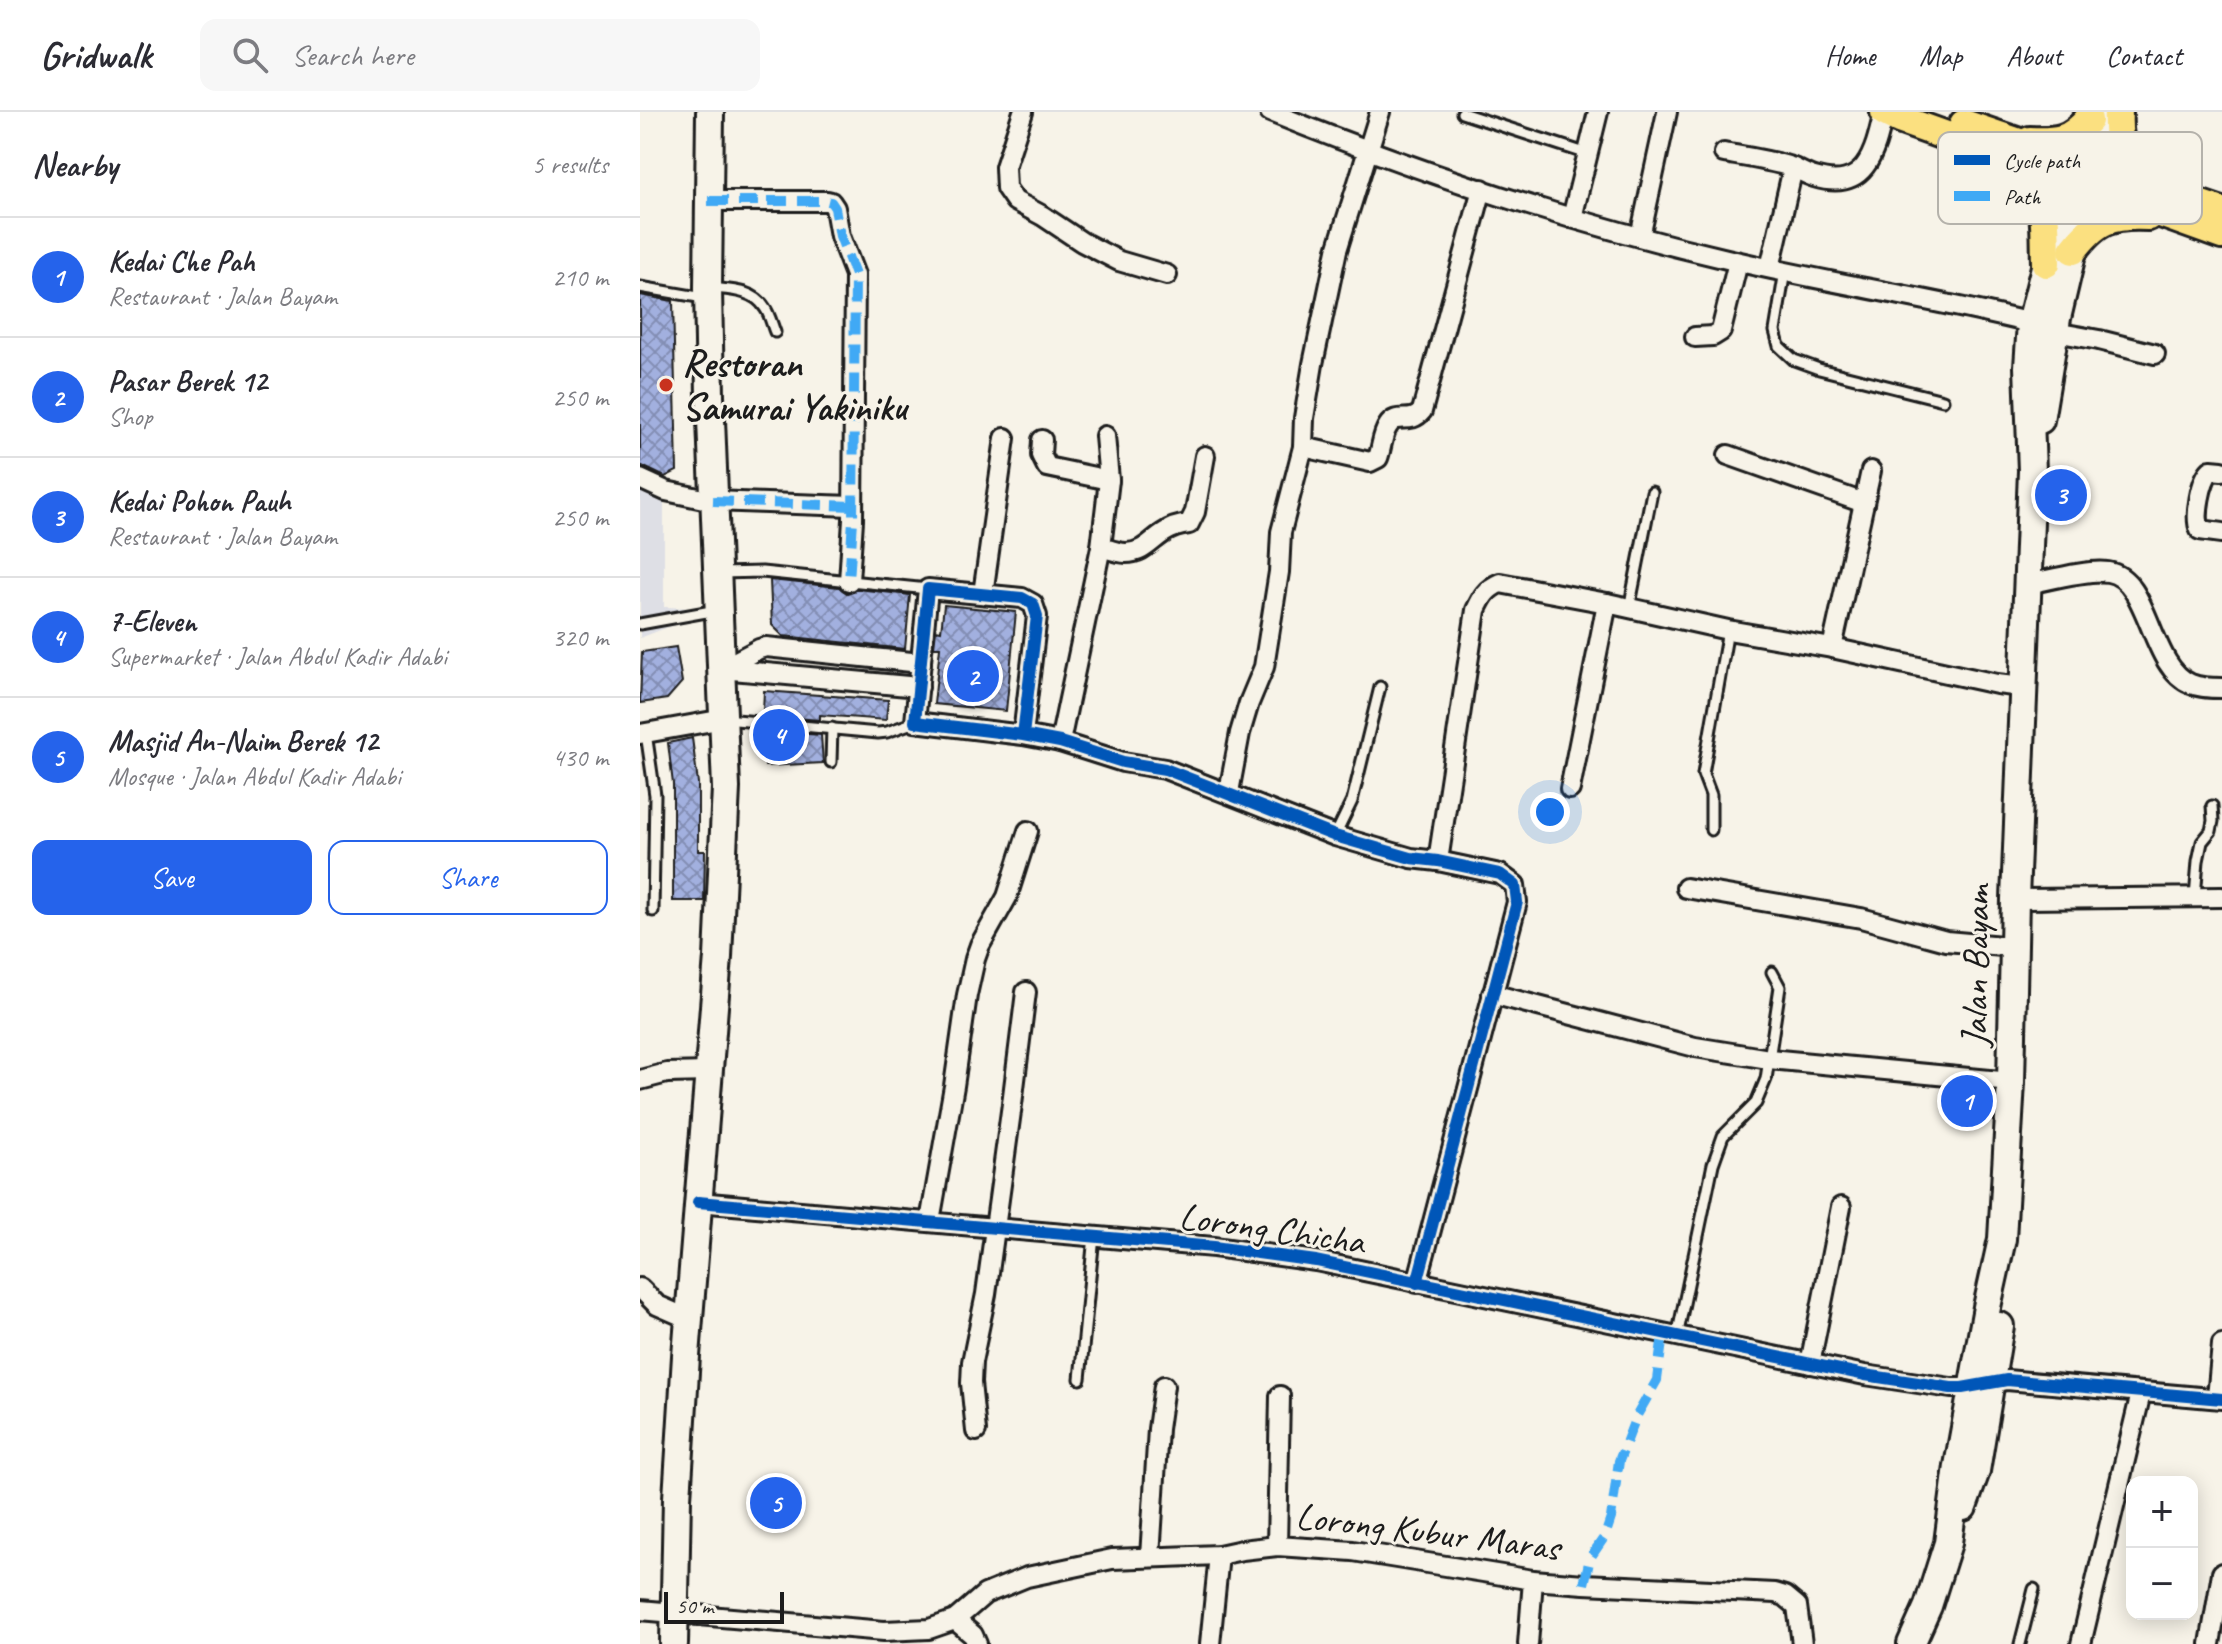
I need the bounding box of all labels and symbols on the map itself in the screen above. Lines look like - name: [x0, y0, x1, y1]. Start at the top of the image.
- legend: [1938, 132, 2202, 224]
- text: Cycle path: [2004, 147, 2081, 175]
- text: Path: [2004, 183, 2041, 211]
- place label: Restoran Samurai Yakiniku: [682, 340, 909, 431]
- marker: Restoran Samurai Yakiniku: [657, 376, 675, 394]
- pin: 3: [2035, 465, 2087, 525]
- pin: 2: [947, 646, 999, 706]
- pin: 4: [753, 705, 805, 765]
- your location: [1530, 792, 1570, 832]
- street label: Jalan Bayam: [1951, 881, 2000, 1049]
- pin: 1: [1941, 1071, 1993, 1131]
- street label: Lorong Chicha: [1176, 1192, 1370, 1265]
- pin: 5: [750, 1473, 802, 1533]
- street label: Lorong Kubur Maras: [1294, 1492, 1566, 1571]
- scale bar: [664, 1588, 784, 1624]

